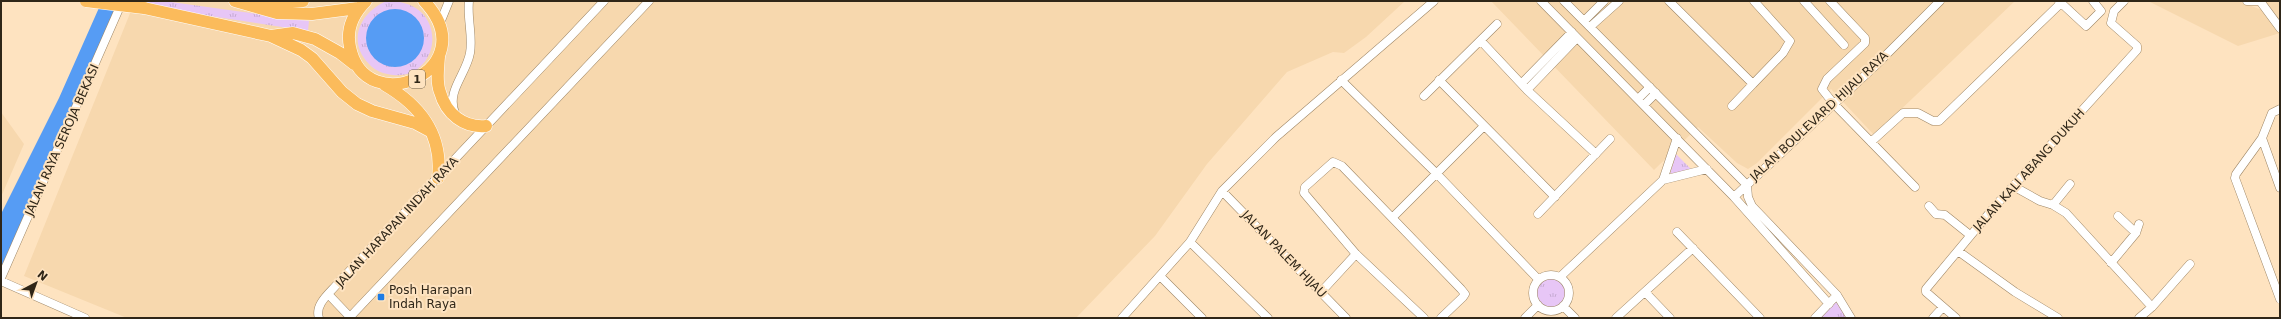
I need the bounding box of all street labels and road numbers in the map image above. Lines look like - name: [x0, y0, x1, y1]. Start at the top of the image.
- street label: JALAN BOULEVARD HIJAU RAYA: [1746, 48, 1891, 184]
- street label: JALAN RAYA SEROJA BEKASI: [22, 62, 102, 219]
- road number: 1: [409, 70, 425, 88]
- street label: JALAN KALI ABANG DUKUH: [1970, 106, 2088, 235]
- street label: JALAN HARAPAN INDAH RAYA: [332, 154, 462, 291]
- street label: JALAN PALEM HIJAU: [1238, 207, 1329, 300]

